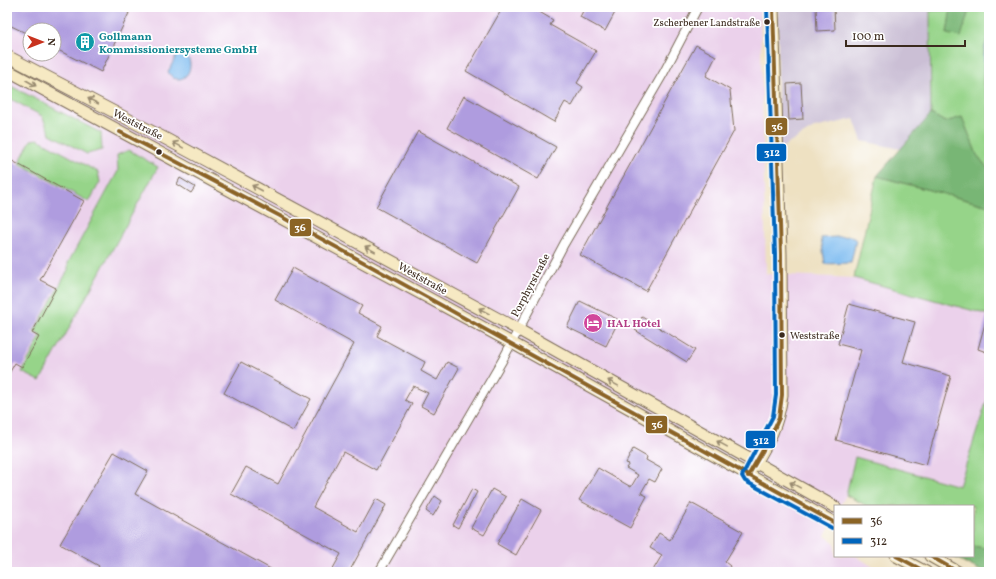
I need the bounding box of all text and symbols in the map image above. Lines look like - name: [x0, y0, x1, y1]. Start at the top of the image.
- place label: Zscherbener Landstraße: [653, 16, 760, 30]
- marker: Zscherbener Landstraße: [762, 17, 772, 27]
- north arrow: [22, 22, 62, 62]
- scale bar: [846, 22, 965, 48]
- text: 100 m: [852, 29, 885, 45]
- place label: Gollmann Kommissioniersysteme GmbH: [99, 30, 258, 58]
- building icon: Gollmann Kommissioniersysteme GmbH: [74, 31, 96, 53]
- text: N: [43, 38, 58, 46]
- one-way arrow: [25, 80, 37, 88]
- one-way arrow: [87, 96, 99, 104]
- street label: Weststraße: [110, 106, 165, 144]
- line badge: 36: [765, 117, 788, 136]
- text: 36: [771, 120, 783, 135]
- one-way arrow: [172, 140, 184, 148]
- line badge: 312: [756, 143, 787, 162]
- text: 312: [764, 146, 780, 161]
- unlabelled marker: [154, 147, 164, 157]
- one-way arrow: [251, 184, 263, 191]
- line badge: 36: [289, 218, 312, 237]
- text: 36: [294, 221, 306, 236]
- one-way arrow: [364, 245, 376, 253]
- street label: Porphyrstraße: [508, 251, 554, 320]
- street label: Weststraße: [395, 260, 450, 299]
- one-way arrow: [479, 307, 491, 315]
- hotel icon: HAL Hotel: [582, 312, 604, 334]
- place label: HAL Hotel: [607, 317, 661, 332]
- place label: Weststraße: [790, 329, 840, 343]
- marker: Weststraße: [777, 330, 787, 340]
- one-way arrow: [607, 379, 619, 387]
- line badge: 36: [645, 415, 668, 434]
- text: 36: [651, 418, 663, 433]
- line badge: 312: [745, 430, 776, 449]
- text: 312: [753, 434, 769, 449]
- one-way arrow: [716, 440, 728, 447]
- one-way arrow: [789, 481, 801, 489]
- legend: [834, 505, 974, 557]
- text: 36: [870, 514, 882, 530]
- text: 312: [870, 534, 887, 550]

